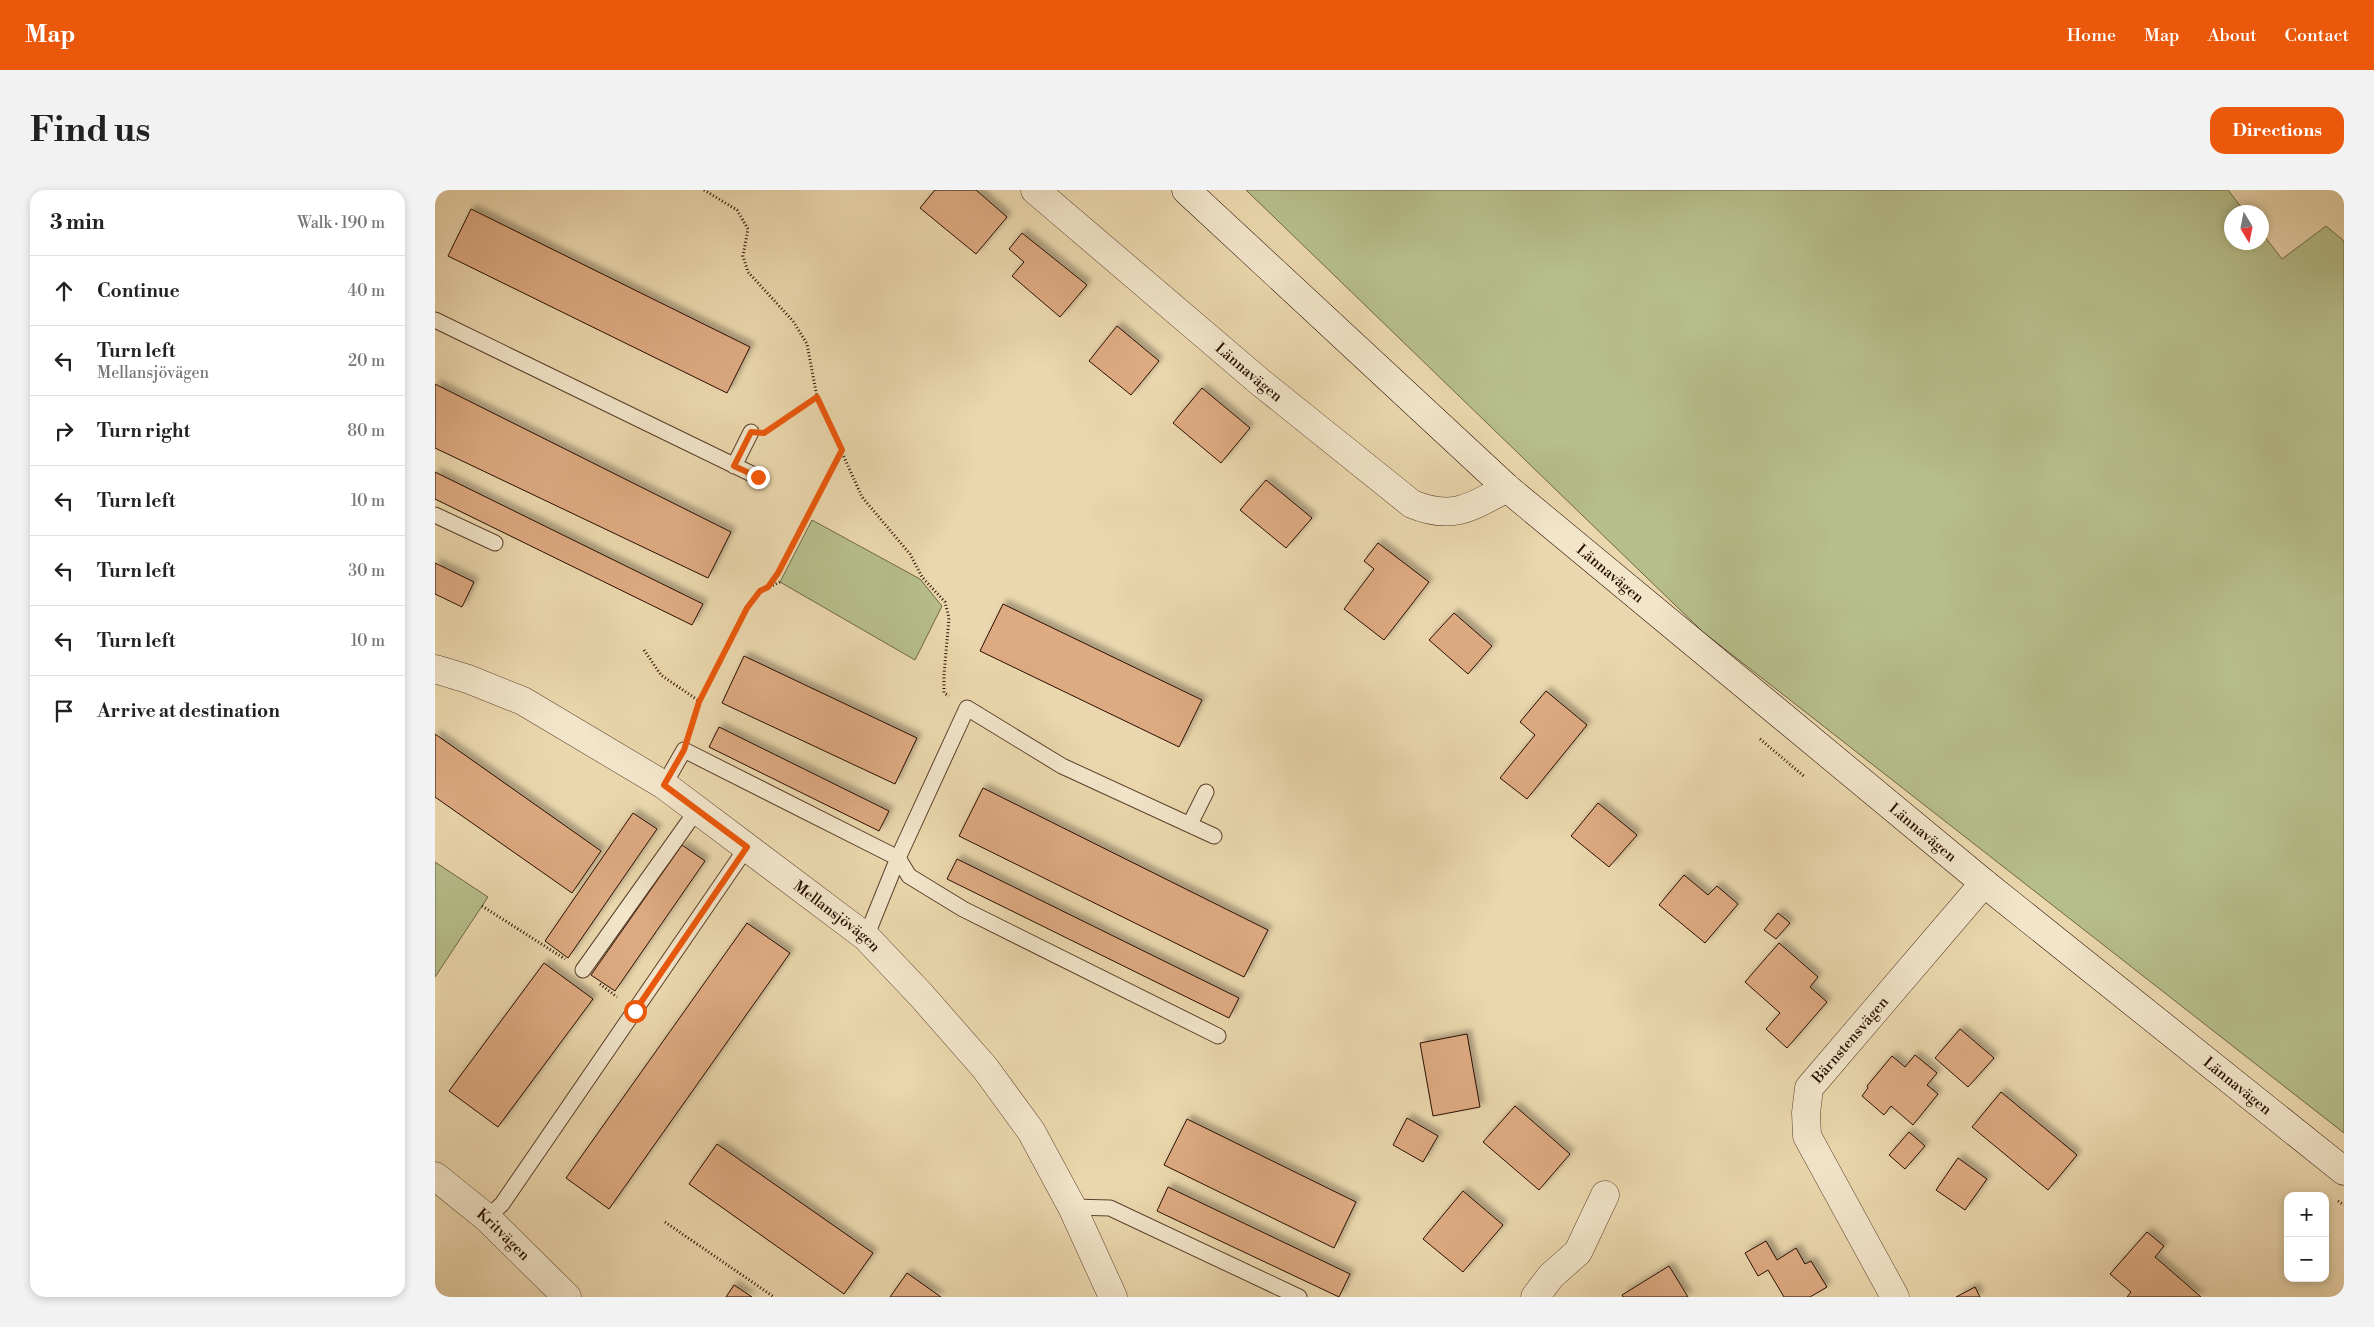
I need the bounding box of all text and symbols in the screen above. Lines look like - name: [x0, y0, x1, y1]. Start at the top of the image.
- text: Map: [25, 20, 75, 50]
- text: Home: [2067, 24, 2116, 47]
- text: Map: [2144, 24, 2180, 47]
- text: About: [2208, 24, 2257, 47]
- text: Contact: [2285, 24, 2349, 47]
- button: Directions: [2210, 107, 2344, 154]
- text: Find us: [30, 109, 150, 152]
- north arrow: [2224, 205, 2269, 250]
- text: 3 min: [50, 210, 105, 236]
- text: Walk · 190 m: [297, 213, 385, 233]
- icon: ahead: [50, 277, 78, 305]
- text: Continue: [97, 279, 180, 303]
- text: 40 m: [348, 281, 385, 301]
- text: Turn left: [97, 339, 176, 363]
- street label: Lännavägen: [1211, 339, 1286, 406]
- icon: left: [50, 347, 78, 375]
- text: 20 m: [348, 351, 385, 371]
- text: Mellansjövägen: [97, 363, 209, 383]
- icon: right: [50, 417, 78, 445]
- text: Turn right: [97, 419, 190, 443]
- text: 80 m: [347, 421, 385, 441]
- route end: [747, 466, 770, 489]
- icon: left: [50, 487, 78, 515]
- text: Turn left: [97, 489, 176, 513]
- text: 10 m: [351, 491, 385, 511]
- street label: Lännavägen: [1572, 540, 1648, 607]
- icon: left: [50, 557, 78, 585]
- text: Turn left: [97, 559, 176, 583]
- text: 30 m: [348, 561, 385, 581]
- icon: left: [50, 627, 78, 655]
- text: Turn left: [97, 629, 176, 653]
- text: 10 m: [351, 631, 385, 651]
- icon: arrive: [50, 697, 78, 725]
- text: Arrive at destination: [97, 699, 280, 723]
- street label: Lännavägen: [1885, 799, 1960, 866]
- street label: Mellansjövägen: [790, 877, 884, 956]
- street label: Bärnstensvägen: [1807, 993, 1893, 1088]
- route start: [624, 1000, 647, 1023]
- street label: Lännavägen: [2199, 1053, 2275, 1119]
- map controls: [2284, 1192, 2329, 1282]
- button: +: [2284, 1192, 2329, 1237]
- street label: Kritvägen: [473, 1205, 534, 1265]
- button: −: [2284, 1237, 2329, 1282]

